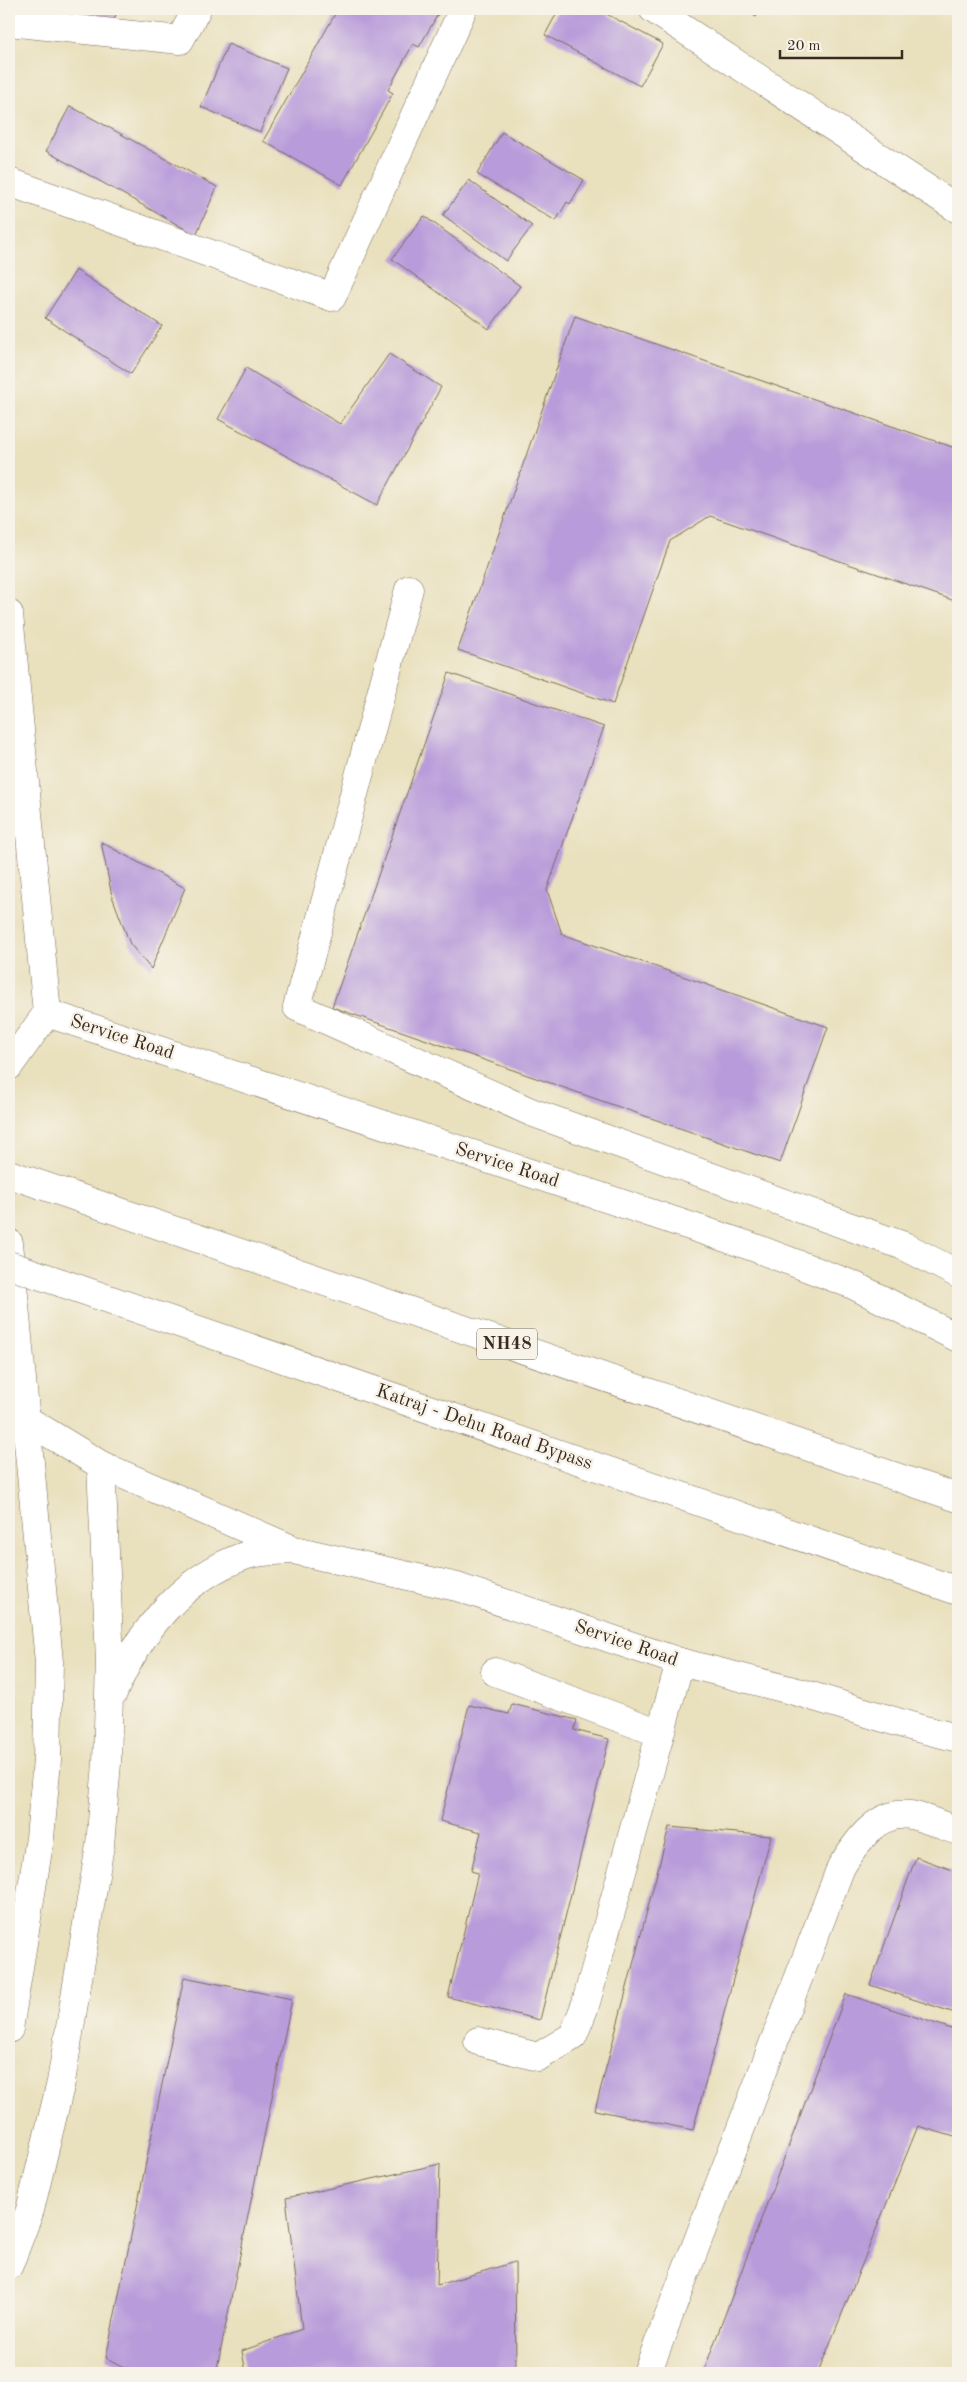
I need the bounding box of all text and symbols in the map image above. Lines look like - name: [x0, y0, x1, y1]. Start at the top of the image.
- scale bar: [780, 28, 902, 60]
- text: 20 m: [787, 39, 821, 54]
- street label: Service Road: [68, 1012, 176, 1064]
- street label: Service Road: [453, 1140, 561, 1192]
- road number: NH48: [477, 1328, 537, 1360]
- street label: Katraj - Dehu Road Bypass: [373, 1382, 595, 1474]
- street label: Service Road: [572, 1617, 680, 1671]

